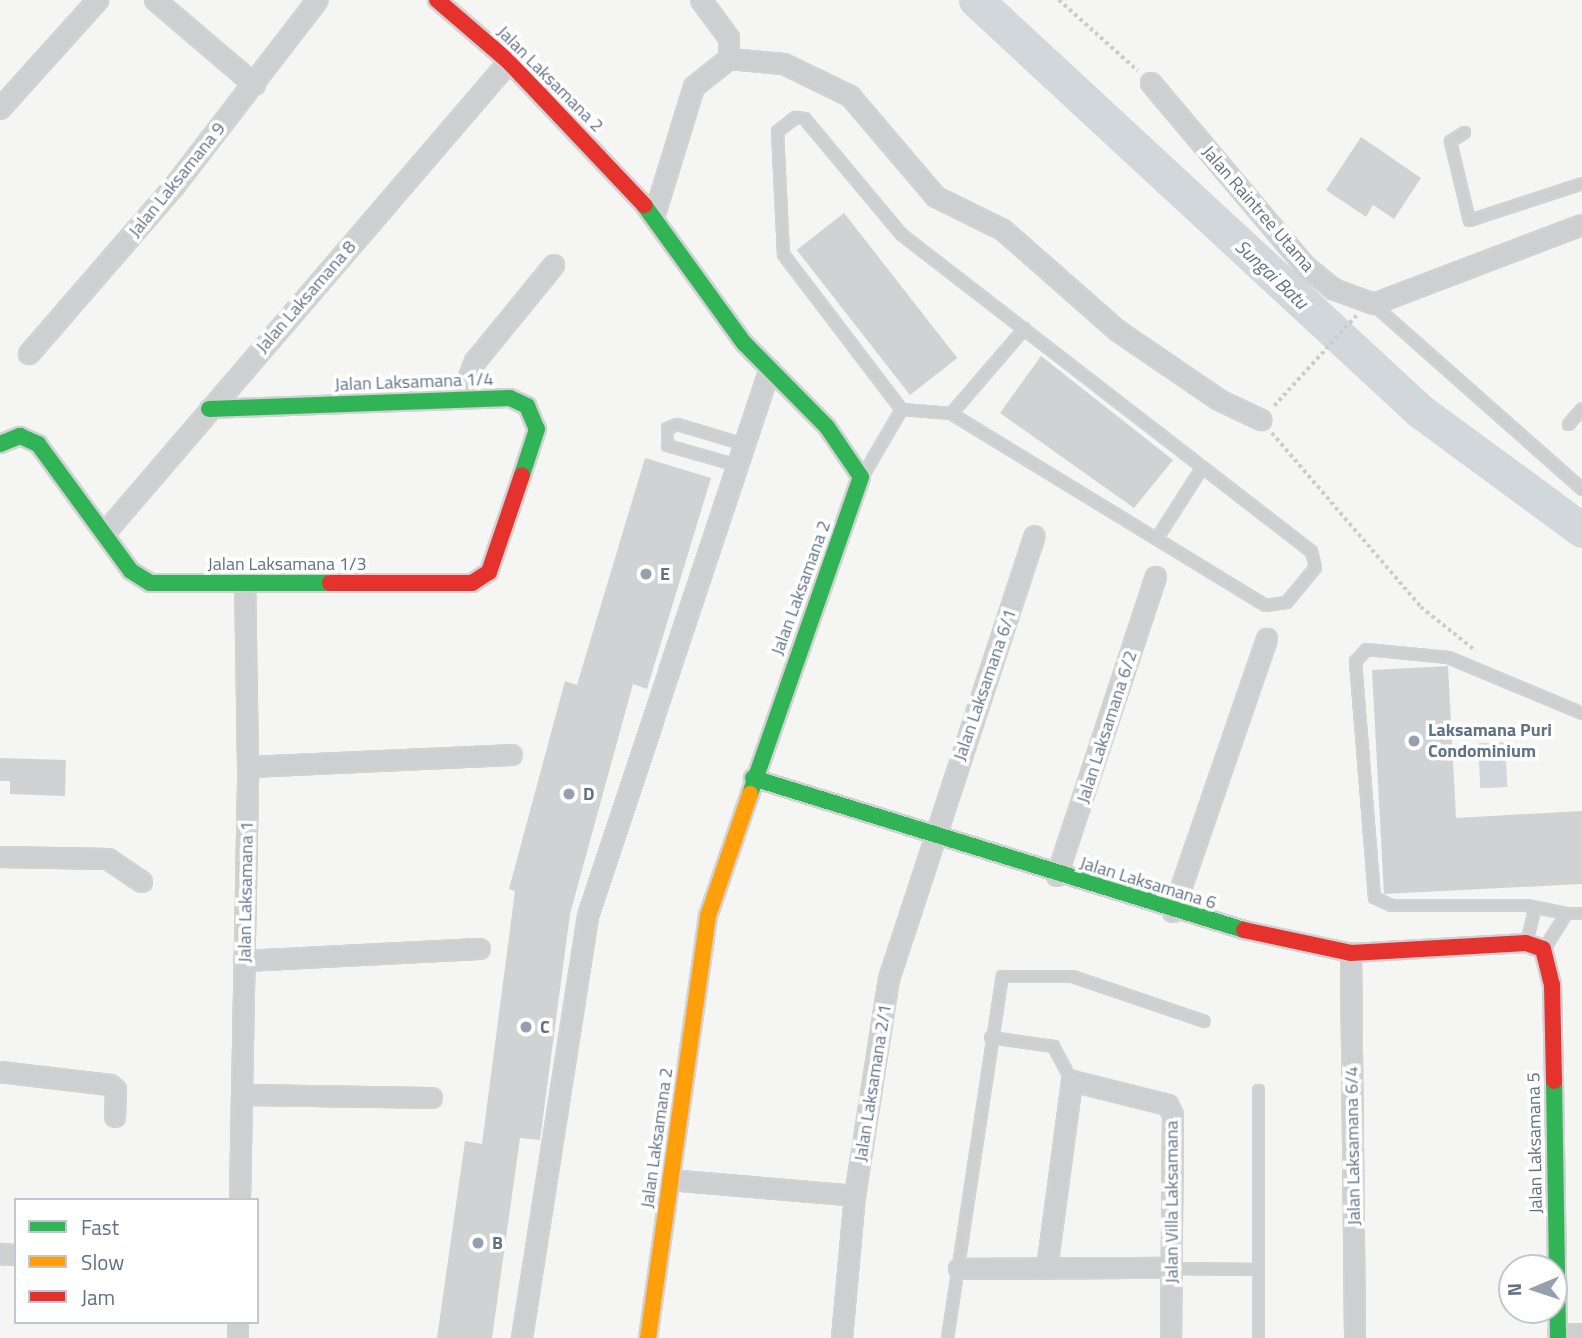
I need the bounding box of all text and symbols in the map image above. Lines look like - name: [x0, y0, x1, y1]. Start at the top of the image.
- street label: Jalan Laksamana 2: [492, 21, 608, 137]
- street label: Jalan Laksamana 9: [124, 118, 230, 242]
- street label: Jalan Raintree Utama: [1197, 141, 1319, 277]
- water label: Sungai Batu: [1231, 235, 1313, 313]
- street label: Jalan Laksamana 8: [251, 237, 361, 357]
- street label: Jalan Laksamana 1/4: [334, 368, 494, 396]
- street label: Jalan Laksamana 2: [767, 518, 835, 658]
- street label: Jalan Laksamana 1/3: [208, 553, 366, 575]
- place label: E: [660, 563, 670, 585]
- marker: E: [638, 566, 654, 582]
- street label: Jalan Laksamana 6/1: [949, 606, 1021, 764]
- street label: Jalan Laksamana 6/2: [1072, 648, 1142, 806]
- place label: Laksamana Puri Condominium: [1428, 720, 1552, 762]
- marker: Laksamana Puri Condominium: [1406, 733, 1422, 749]
- place label: D: [583, 783, 594, 805]
- marker: D: [561, 786, 577, 802]
- street label: Jalan Laksamana 1: [234, 821, 258, 963]
- street label: Jalan Laksamana 6: [1077, 852, 1219, 914]
- street label: Jalan Laksamana 2/1: [850, 1003, 896, 1163]
- place label: C: [540, 1016, 550, 1038]
- marker: C: [518, 1019, 534, 1035]
- street label: Jalan Laksamana 2: [636, 1066, 678, 1210]
- street label: Jalan Laksamana 6/4: [1341, 1066, 1365, 1226]
- street label: Jalan Laksamana 5: [1523, 1072, 1547, 1214]
- street label: Jalan Villa Laksamana: [1161, 1120, 1183, 1284]
- legend: [14, 1198, 259, 1324]
- text: Fast: [81, 1211, 119, 1243]
- place label: B: [492, 1232, 503, 1254]
- marker: B: [470, 1235, 486, 1251]
- text: Slow: [81, 1246, 124, 1278]
- north arrow: [1498, 1254, 1568, 1324]
- text: Jam: [81, 1281, 115, 1313]
- text: N: [1499, 1283, 1528, 1297]

